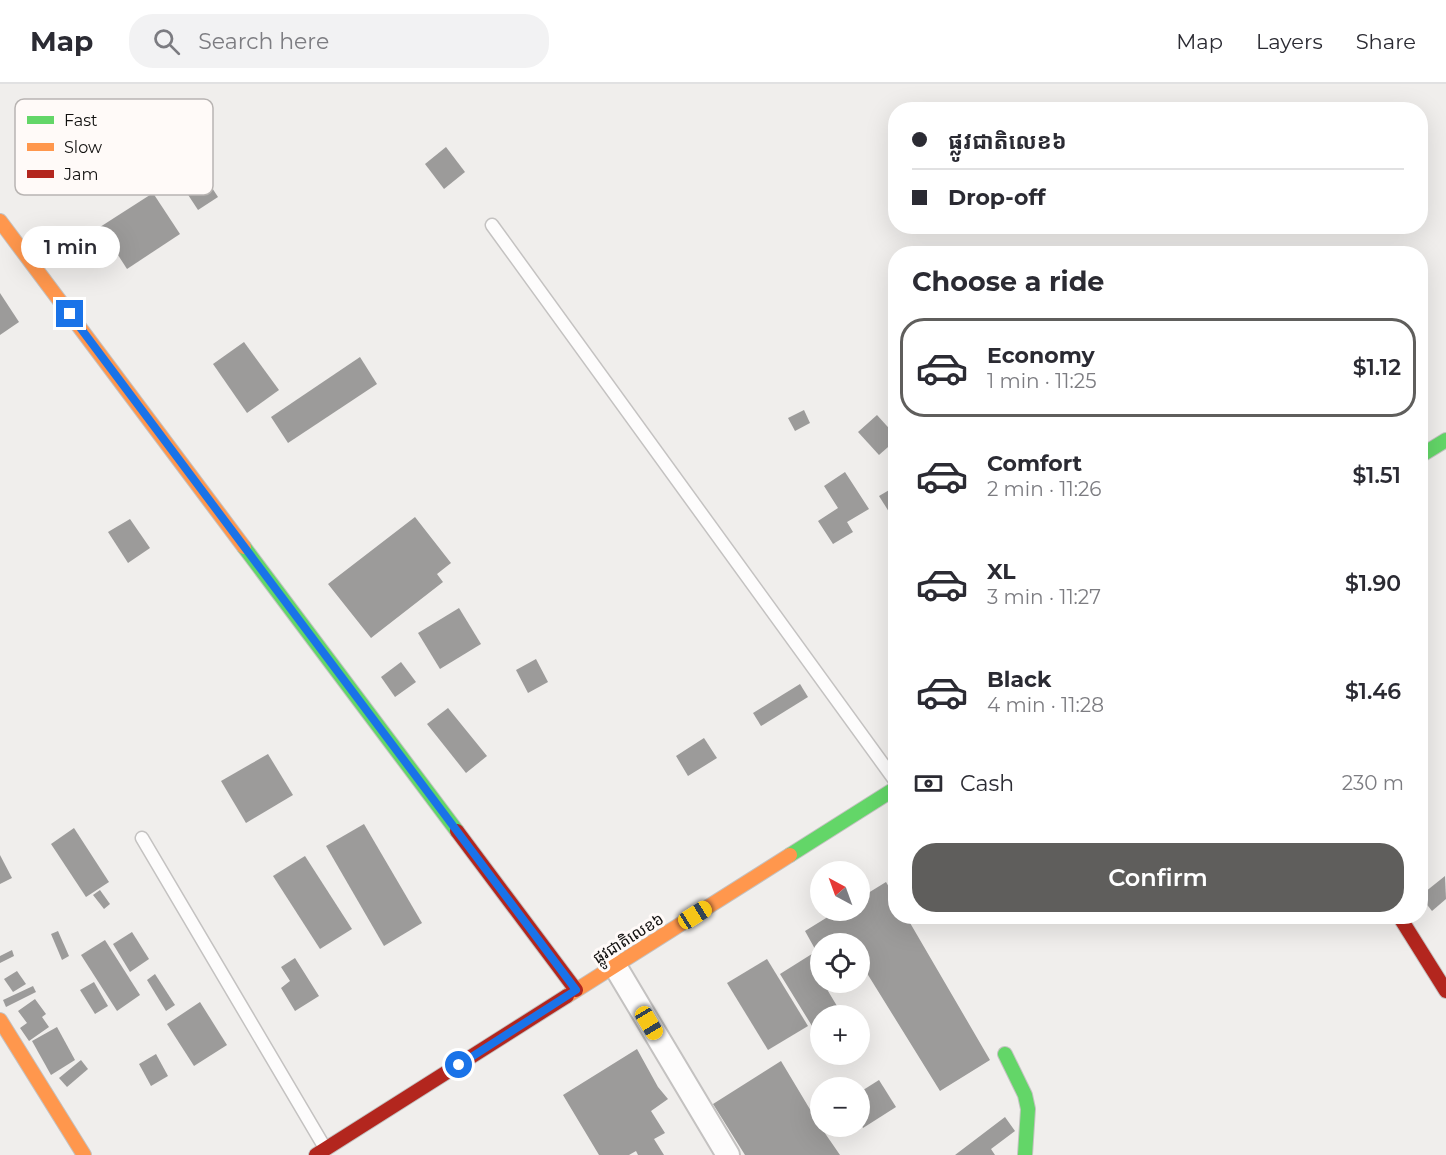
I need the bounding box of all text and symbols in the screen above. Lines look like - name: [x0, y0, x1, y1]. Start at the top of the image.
- search box: [129, 14, 549, 68]
- text: Map: [30, 24, 93, 58]
- icon: search: [150, 25, 183, 58]
- text: Search here: [198, 28, 329, 55]
- text: Map: [1176, 29, 1223, 54]
- text: Layers: [1256, 29, 1323, 54]
- text: Share: [1356, 29, 1416, 54]
- legend: [15, 99, 213, 195]
- text: Fast: [64, 111, 98, 130]
- text: ផ្លូវជាតិលេខ៦: [948, 128, 1067, 155]
- text: Slow: [64, 138, 102, 157]
- text: Jam: [63, 165, 98, 184]
- text: Drop-off: [948, 184, 1046, 211]
- callout: 1 min: [20, 227, 119, 269]
- text: 1 min: [44, 235, 97, 259]
- text: Choose a ride: [912, 265, 1104, 298]
- route end: [56, 300, 83, 327]
- icon: car: [915, 341, 969, 395]
- text: Economy: [987, 342, 1095, 369]
- text: $1.12: [1353, 354, 1401, 381]
- text: 1 min · 11:25: [987, 369, 1096, 393]
- icon: car: [915, 449, 969, 503]
- text: Comfort: [987, 450, 1082, 477]
- text: $1.51: [1352, 462, 1401, 489]
- text: 2 min · 11:26: [987, 477, 1101, 501]
- icon: car: [915, 557, 969, 611]
- text: XL: [987, 558, 1016, 585]
- text: $1.90: [1345, 570, 1401, 597]
- text: 3 min · 11:27: [987, 585, 1101, 609]
- icon: car: [915, 665, 969, 719]
- text: Black: [987, 666, 1051, 693]
- text: $1.46: [1345, 678, 1401, 705]
- text: 4 min · 11:28: [987, 693, 1104, 717]
- icon: cash: [912, 767, 945, 800]
- text: Cash: [960, 770, 1014, 797]
- text: 230 m: [1342, 771, 1404, 795]
- button: Confirm: [912, 843, 1404, 912]
- north arrow: [810, 861, 870, 921]
- map controls: [810, 861, 870, 1137]
- car: [675, 898, 715, 932]
- street label: ផ្លូវជាតិលេខ៦: [589, 909, 670, 972]
- button: locate: [810, 933, 870, 993]
- car: [632, 1003, 666, 1043]
- button: +: [810, 1005, 870, 1065]
- route start: [445, 1051, 472, 1078]
- button: −: [810, 1077, 870, 1137]

